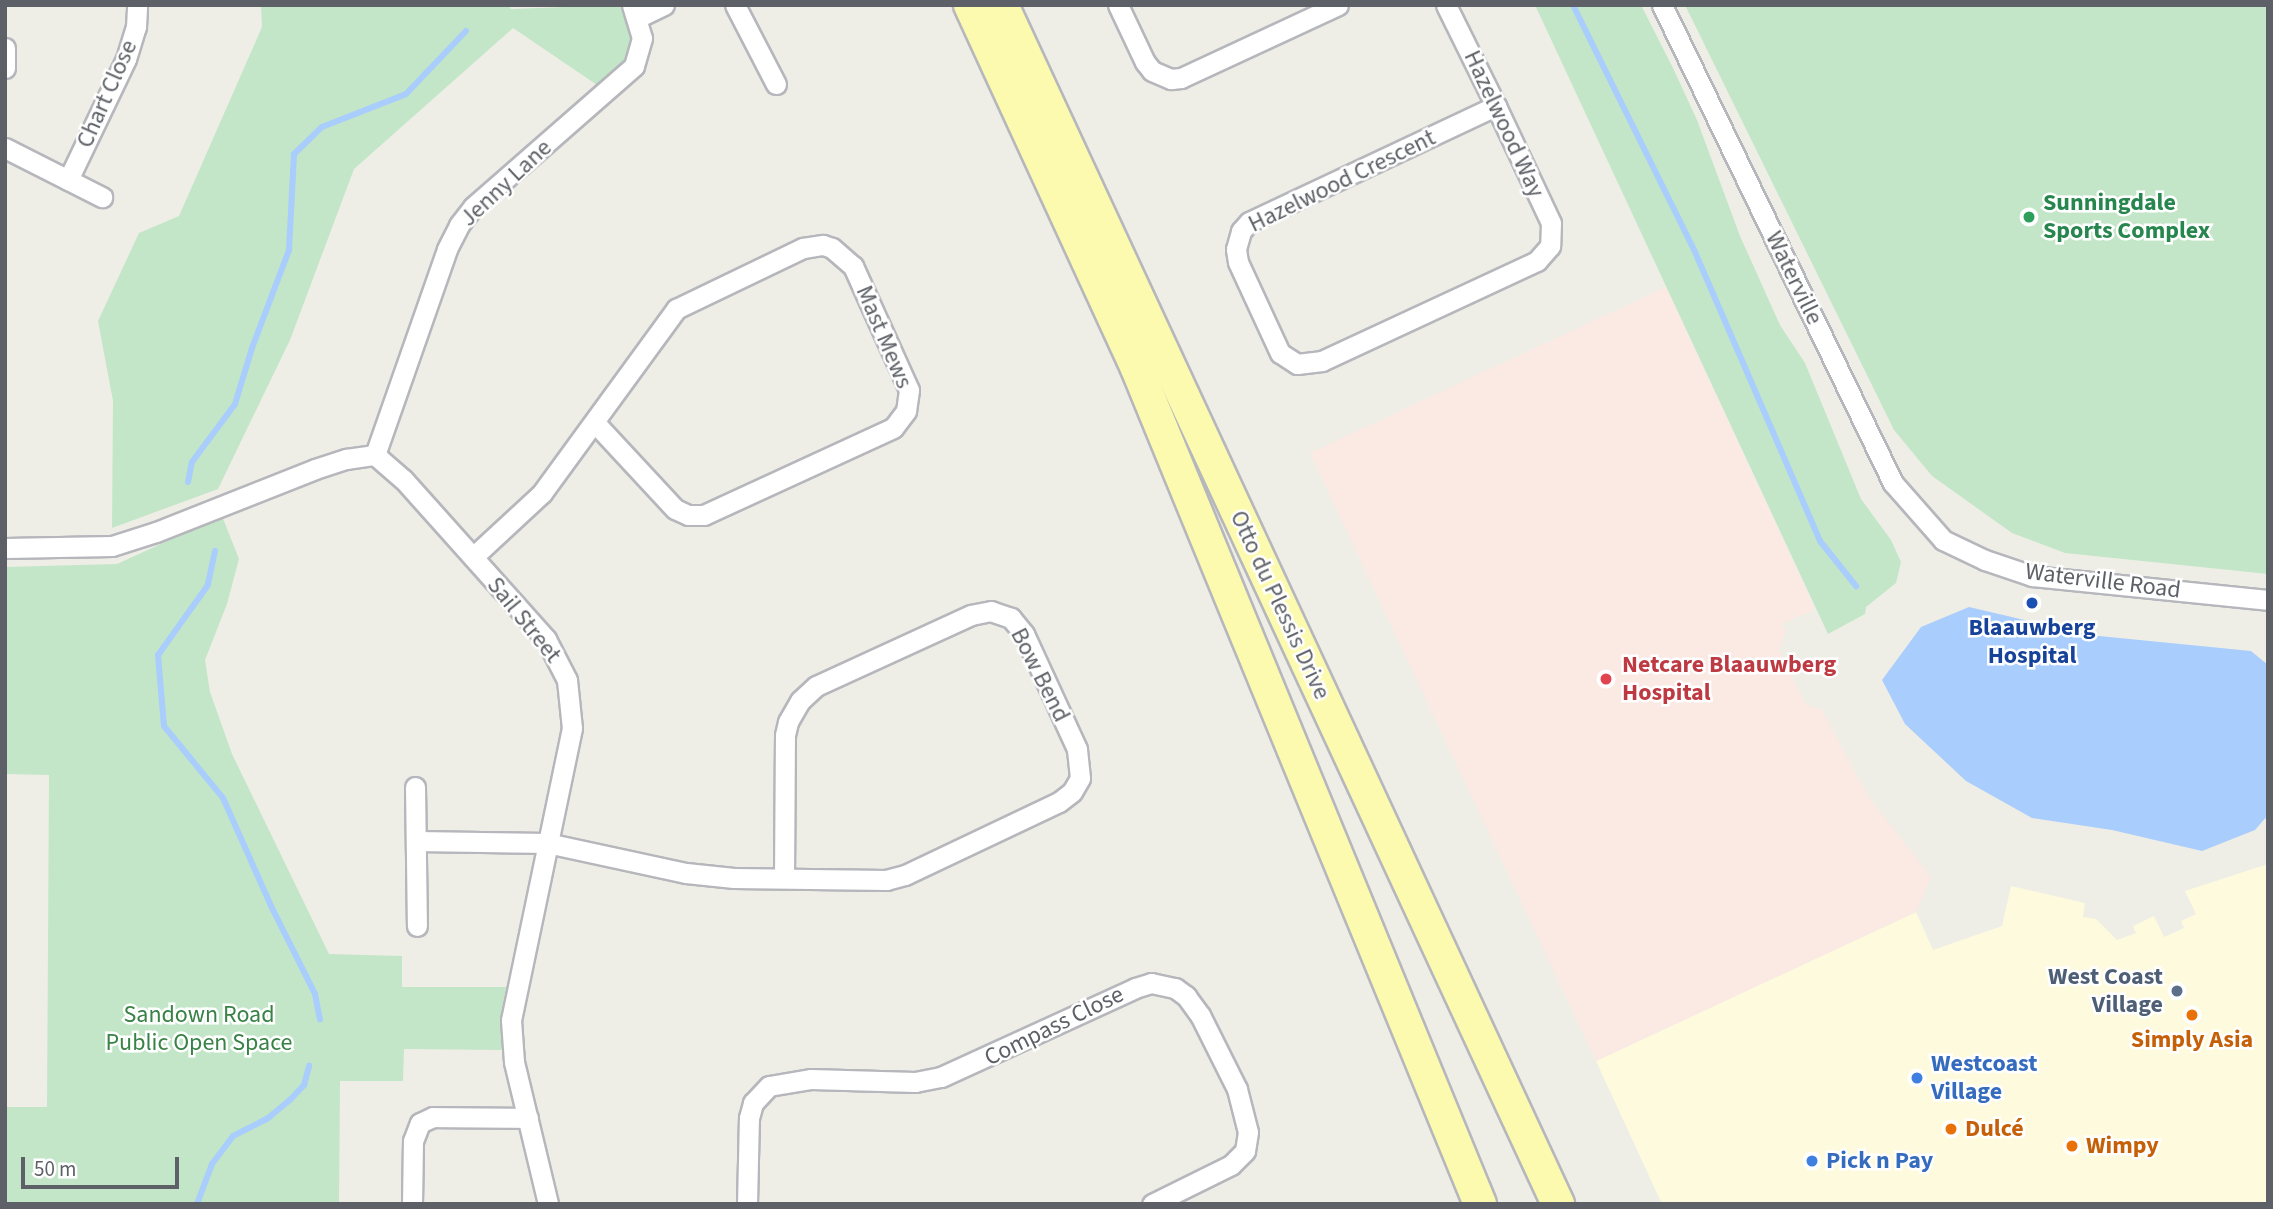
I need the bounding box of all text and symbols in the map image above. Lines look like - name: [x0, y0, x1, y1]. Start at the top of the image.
- street label: Chart Close: [70, 36, 144, 152]
- street label: Hazelwood Way: [1457, 46, 1551, 202]
- street label: Hazelwood Crescent: [1244, 123, 1440, 239]
- street label: Jenny Lane: [454, 133, 558, 233]
- place label: Sunningdale Sports Complex: [2043, 189, 2210, 245]
- marker: Sunningdale Sports Complex: [2021, 209, 2037, 225]
- street label: Waterville: [1759, 227, 1829, 329]
- street label: Mast Mews: [849, 281, 919, 393]
- street label: Otto du Plessis Drive: [1224, 506, 1336, 704]
- street label: Waterville Road: [2024, 557, 2182, 605]
- street label: Sail Street: [481, 571, 567, 669]
- marker: Blaauwberg Hospital: [2024, 595, 2040, 611]
- place label: Blaauwberg Hospital: [1968, 614, 2096, 670]
- street label: Bow Bend: [1004, 623, 1076, 727]
- place label: Netcare Blaauwberg Hospital: [1622, 651, 1836, 707]
- marker: Netcare Blaauwberg Hospital: [1596, 669, 1616, 689]
- place label: West Coast Village: [2048, 963, 2163, 1019]
- street label: Compass Close: [980, 980, 1128, 1072]
- marker: West Coast Village: [2169, 983, 2185, 999]
- park label: Sandown Road Public Open Space: [105, 1001, 293, 1057]
- marker: Simply Asia: [2184, 1007, 2200, 1023]
- place label: Simply Asia: [2131, 1026, 2253, 1054]
- place label: Westcoast Village: [1931, 1050, 2037, 1106]
- marker: Westcoast Village: [1909, 1070, 1925, 1086]
- place label: Dulcé: [1965, 1115, 2024, 1143]
- marker: Dulcé: [1943, 1121, 1959, 1137]
- place label: Wimpy: [2086, 1132, 2159, 1160]
- marker: Wimpy: [2064, 1138, 2080, 1154]
- scale bar: [24, 1142, 182, 1186]
- place label: Pick n Pay: [1826, 1147, 1933, 1175]
- marker: Pick n Pay: [1804, 1153, 1820, 1169]
- text: 50 m: [34, 1154, 76, 1184]

